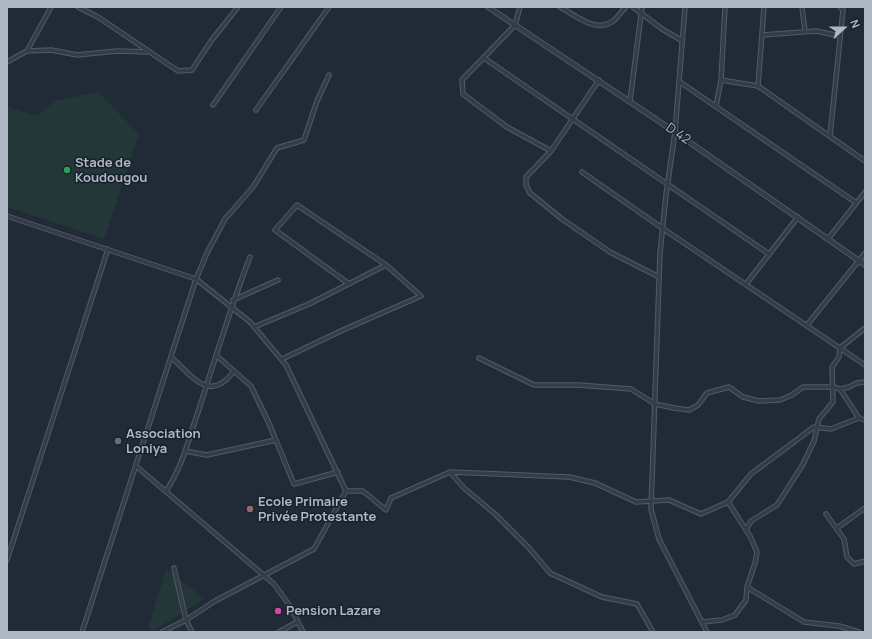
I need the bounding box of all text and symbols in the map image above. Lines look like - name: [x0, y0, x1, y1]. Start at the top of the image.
- north arrow: [824, 8, 864, 48]
- text: N: [847, 17, 864, 30]
- street label: D 42: [663, 120, 693, 148]
- place label: Stade de Koudougou: [75, 155, 147, 186]
- marker: Stade de Koudougou: [62, 165, 72, 175]
- place label: Association Loniya: [126, 426, 201, 457]
- marker: Association Loniya: [113, 436, 123, 446]
- place label: Ecole Primaire Privée Protestante: [258, 494, 376, 525]
- marker: Ecole Primaire Privée Protestante: [245, 504, 255, 514]
- place label: Pension Lazare: [286, 603, 381, 619]
- marker: Pension Lazare: [273, 606, 283, 616]

